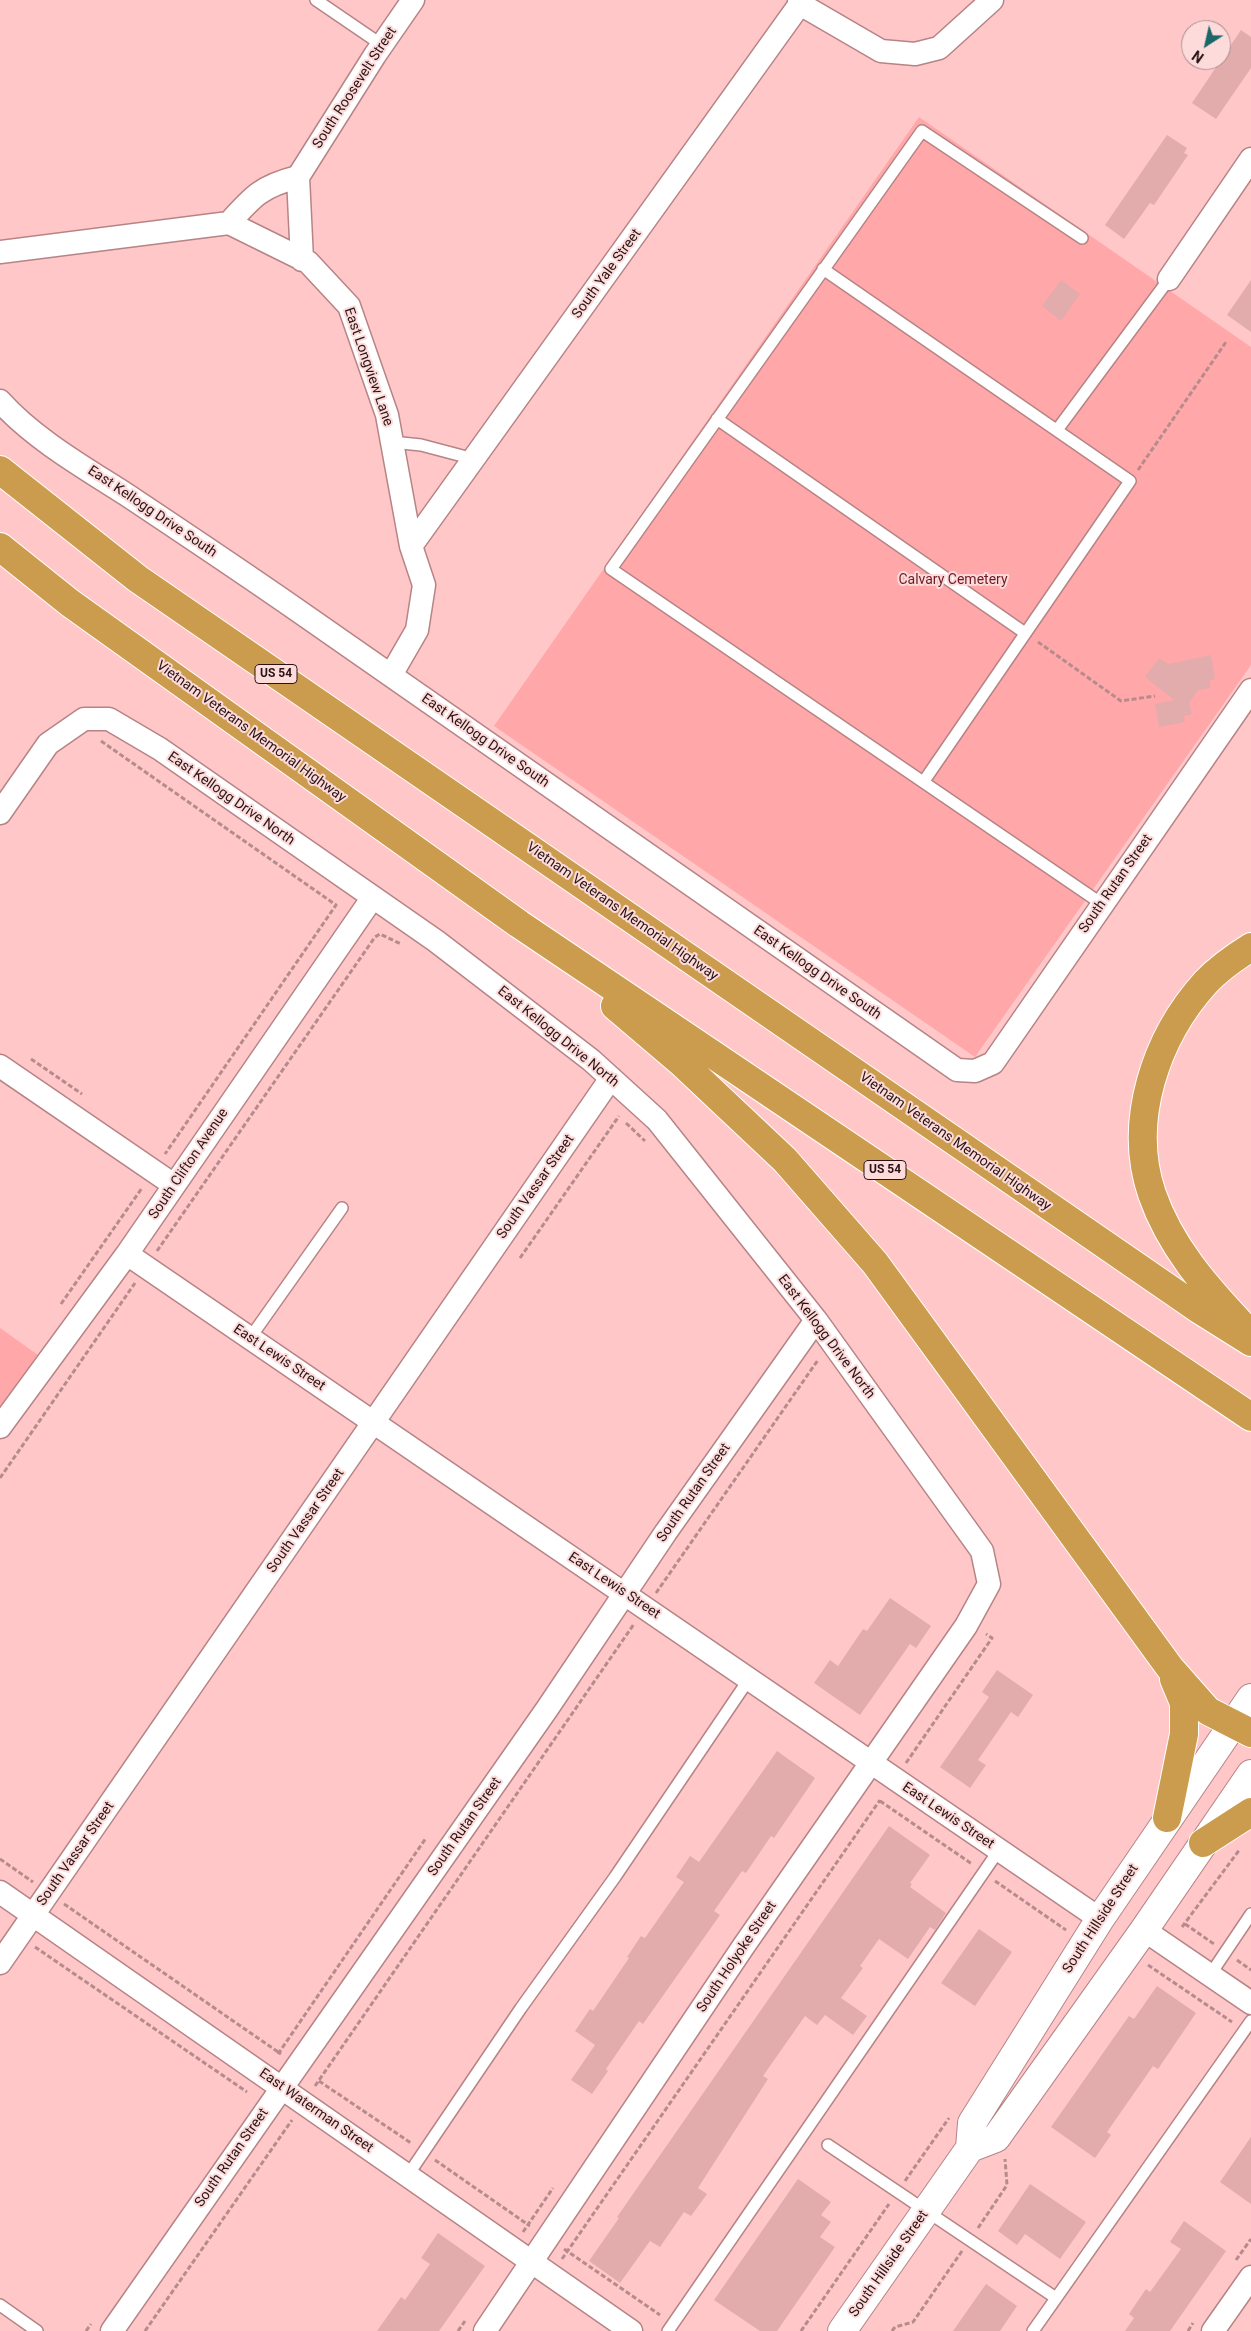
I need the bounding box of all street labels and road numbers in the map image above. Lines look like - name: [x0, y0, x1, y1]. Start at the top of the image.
- street label: South Roosevelt Street: [309, 24, 401, 152]
- street label: South Yale Street: [569, 226, 645, 322]
- street label: East Longview Lane: [340, 306, 396, 428]
- street label: East Kellogg Drive South: [84, 463, 220, 561]
- street label: Vietnam Veterans Memorial Highway: [153, 658, 349, 806]
- road number: US 54: [255, 664, 297, 684]
- street label: East Kellogg Drive South: [418, 690, 552, 792]
- street label: East Kellogg Drive North: [164, 749, 298, 849]
- street label: South Rutan Street: [1076, 831, 1156, 937]
- street label: Vietnam Veterans Memorial Highway: [523, 839, 721, 985]
- street label: East Kellogg Drive South: [750, 922, 884, 1024]
- street label: East Kellogg Drive North: [494, 983, 622, 1091]
- street label: Vietnam Veterans Memorial Highway: [856, 1069, 1054, 1215]
- street label: South Clifton Avenue: [146, 1105, 232, 1223]
- street label: South Vassar Street: [494, 1132, 578, 1242]
- road number: US 54: [864, 1160, 906, 1180]
- street label: East Kellogg Drive North: [774, 1272, 878, 1402]
- street label: East Lewis Street: [230, 1321, 328, 1395]
- street label: South Rutan Street: [654, 1440, 734, 1546]
- street label: South Vassar Street: [264, 1466, 348, 1576]
- street label: East Lewis Street: [565, 1549, 663, 1623]
- street label: South Rutan Street: [425, 1774, 505, 1880]
- street label: East Lewis Street: [899, 1779, 997, 1853]
- street label: South Vassar Street: [34, 1799, 118, 1909]
- street label: South Hillside Street: [1060, 1861, 1142, 1977]
- street label: South Holyoke Street: [694, 1898, 780, 2016]
- street label: East Waterman Street: [256, 2065, 376, 2157]
- street label: South Rutan Street: [192, 2105, 272, 2211]
- street label: South Hillside Street: [846, 2207, 932, 2321]

